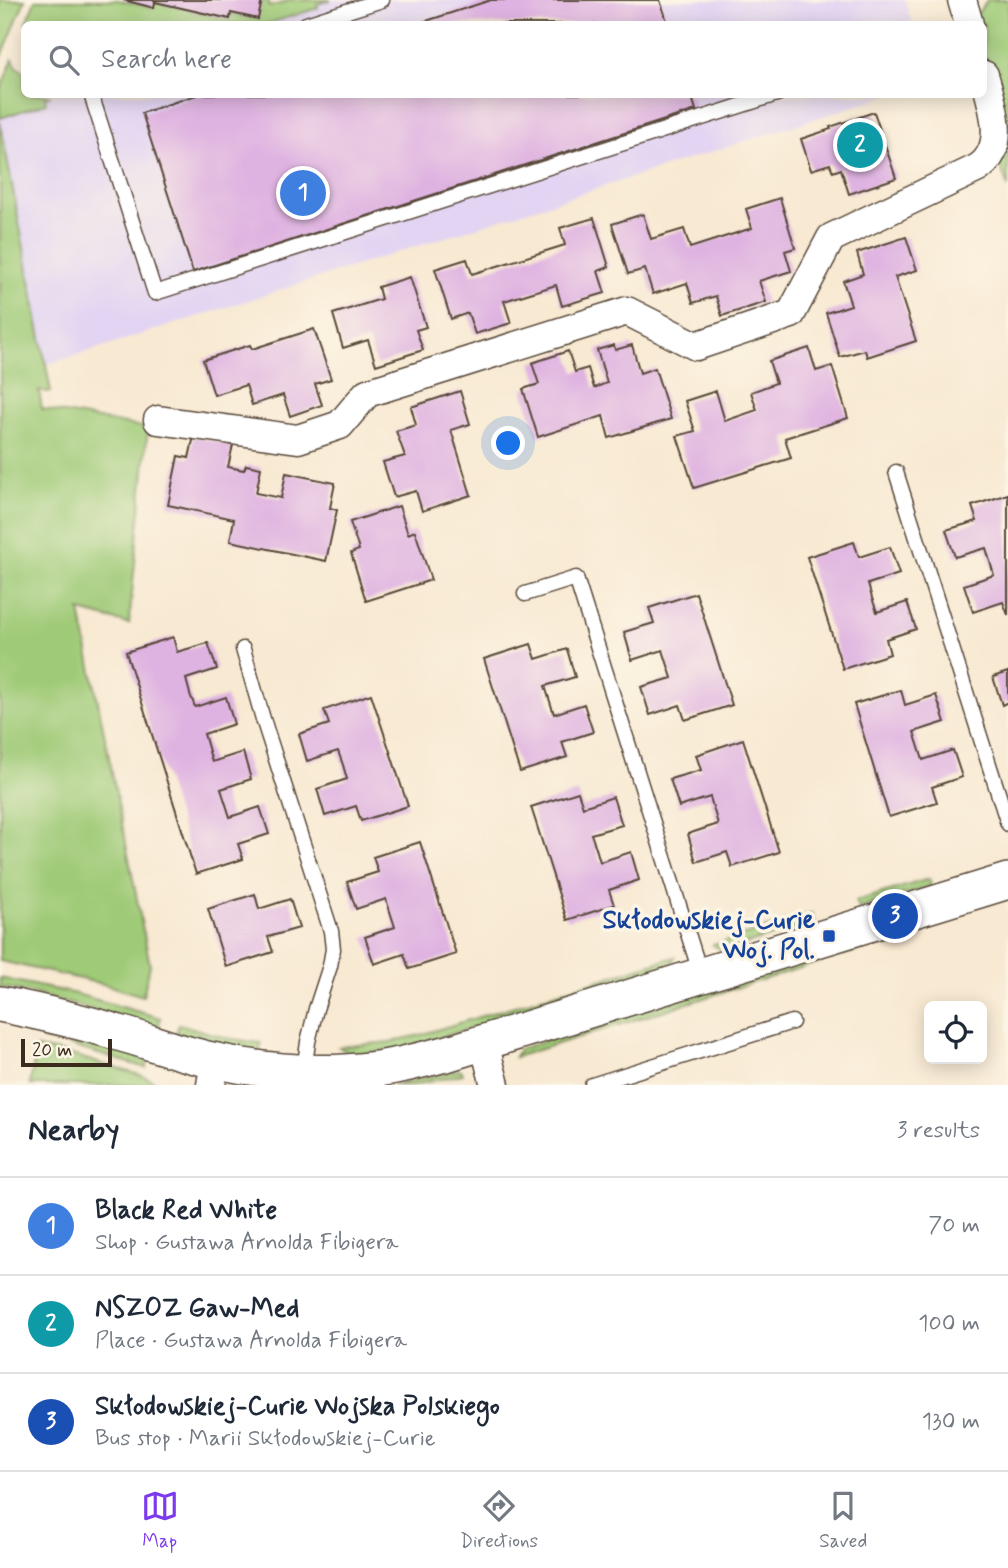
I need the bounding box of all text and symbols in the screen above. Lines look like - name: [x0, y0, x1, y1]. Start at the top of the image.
- search box: [21, 21, 987, 98]
- icon: search: [45, 41, 83, 79]
- text: Search here: [101, 43, 232, 77]
- pin: 2: [837, 119, 883, 171]
- pin: 1: [280, 167, 326, 219]
- your location: [491, 426, 525, 460]
- pin: 3: [872, 890, 918, 942]
- place label: Skłodowskiej-Curie Woj. Pol.: [603, 904, 815, 968]
- marker: Skłodowskiej-Curie Woj. Pol.: [821, 928, 837, 944]
- map controls: [924, 1001, 987, 1064]
- button: locate: [924, 1001, 987, 1064]
- scale bar: [21, 1036, 112, 1068]
- text: 20 m: [32, 1038, 72, 1063]
- text: Nearby: [28, 1111, 119, 1150]
- text: 3 results: [897, 1116, 980, 1146]
- text: Black Red White: [95, 1194, 277, 1228]
- text: 1: [46, 1211, 56, 1241]
- text: 70 m: [928, 1211, 980, 1241]
- text: Shop · Gustawa Arnolda Fibigera: [95, 1228, 399, 1258]
- text: NSZOZ Gaw-Med: [95, 1292, 299, 1326]
- text: 2: [45, 1309, 57, 1339]
- text: 100 m: [918, 1309, 980, 1339]
- text: Place · Gustawa Arnolda Fibigera: [95, 1326, 407, 1356]
- text: Skłodowskiej-Curie Wojska Polskiego: [95, 1390, 500, 1424]
- text: 3: [46, 1407, 56, 1437]
- text: 130 m: [922, 1407, 980, 1437]
- text: Bus stop · Marii Skłodowskiej-Curie: [95, 1424, 436, 1454]
- tab: Map: [141, 1487, 179, 1554]
- tab: Directions: [460, 1487, 538, 1554]
- tab: Saved: [819, 1487, 867, 1554]

